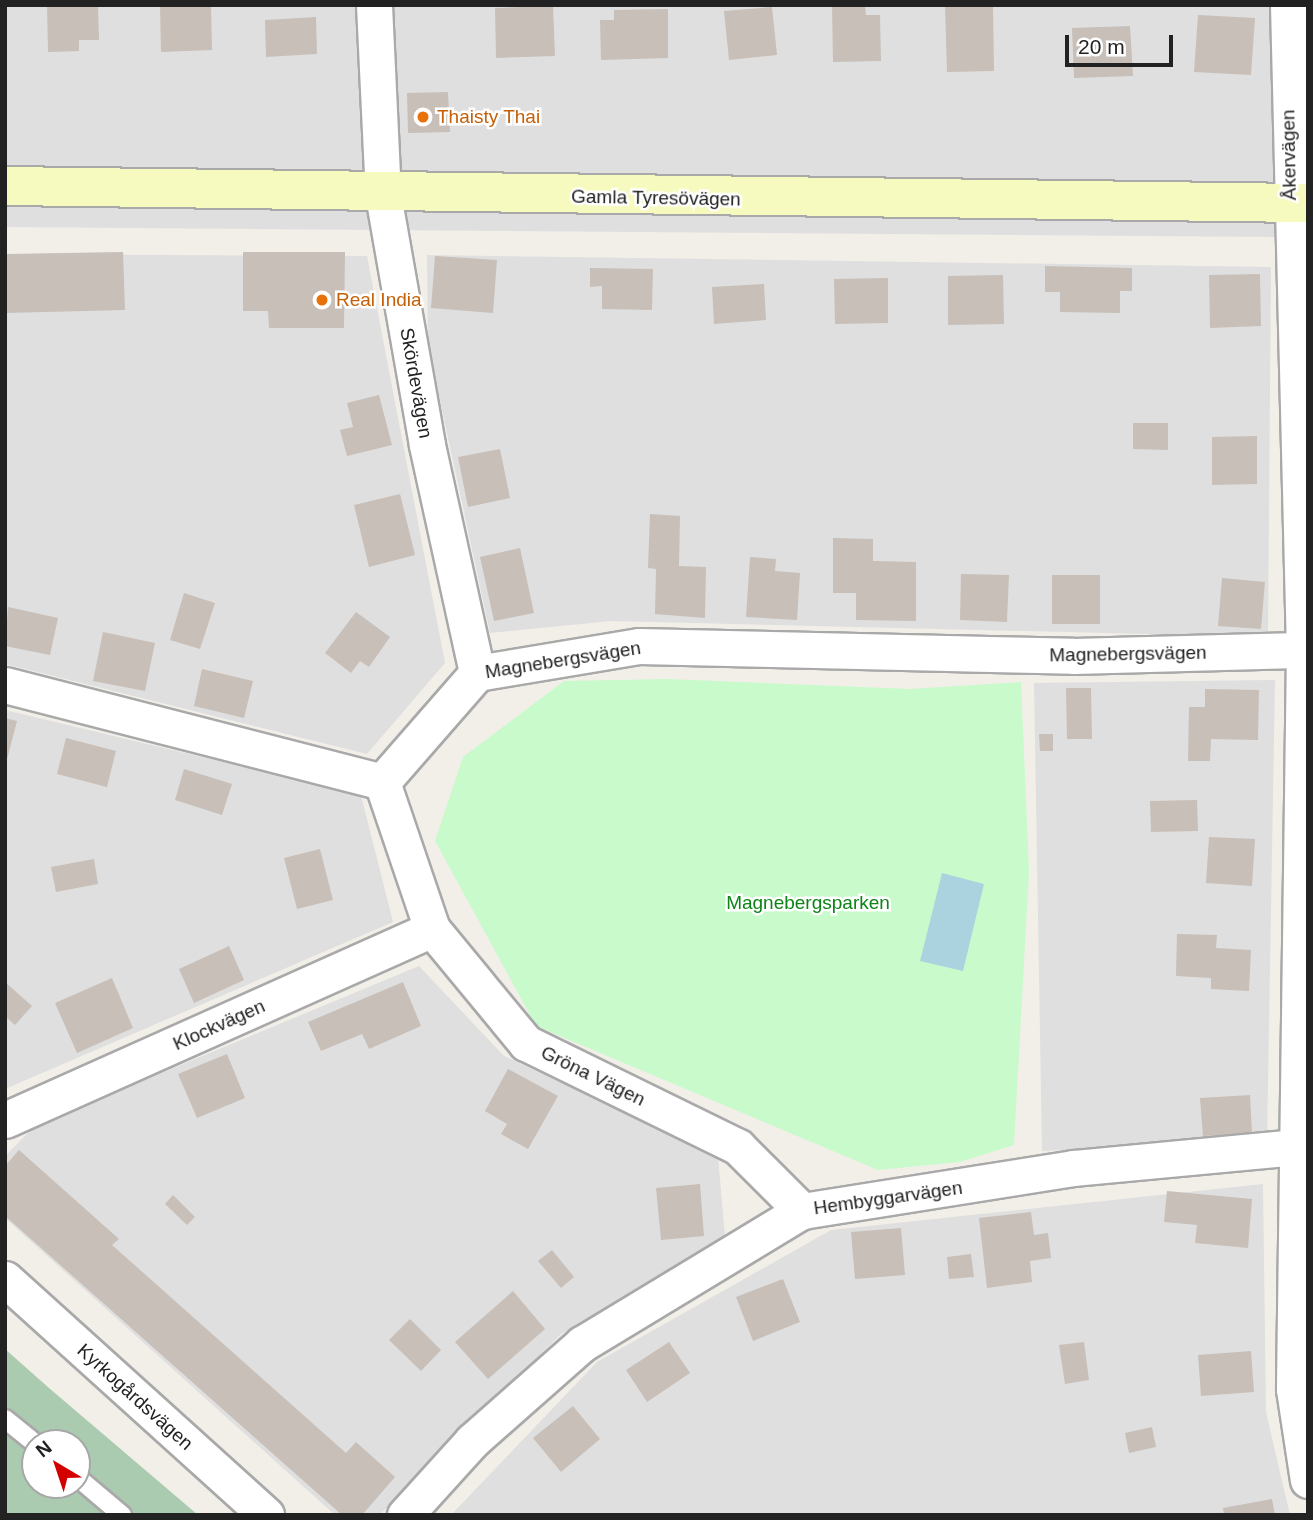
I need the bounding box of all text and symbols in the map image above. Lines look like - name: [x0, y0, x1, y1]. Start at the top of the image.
- scale bar: [1068, 21, 1176, 65]
- text: 20 m: [1078, 35, 1125, 58]
- place label: Thaisty Thai: [437, 106, 540, 128]
- marker: Thaisty Thai: [415, 109, 431, 125]
- street label: Åkervägen: [1277, 109, 1301, 201]
- street label: Gamla Tyresövägen: [571, 185, 741, 211]
- place label: Real India: [336, 289, 422, 311]
- marker: Real India: [314, 292, 330, 308]
- street label: Skördevägen: [395, 326, 437, 440]
- street label: Magnebergsvägen: [483, 636, 643, 684]
- street label: Magnebergsvägen: [1049, 641, 1207, 667]
- park label: Magnebergsparken: [726, 892, 890, 914]
- street label: Klockvägen: [169, 995, 269, 1055]
- street label: Gröna Vägen: [537, 1041, 649, 1111]
- street label: Hembyggarvägen: [812, 1176, 964, 1220]
- street label: Kyrkogårdsvägen: [72, 1339, 198, 1455]
- north arrow: [21, 1429, 91, 1499]
- text: N: [32, 1436, 56, 1461]

